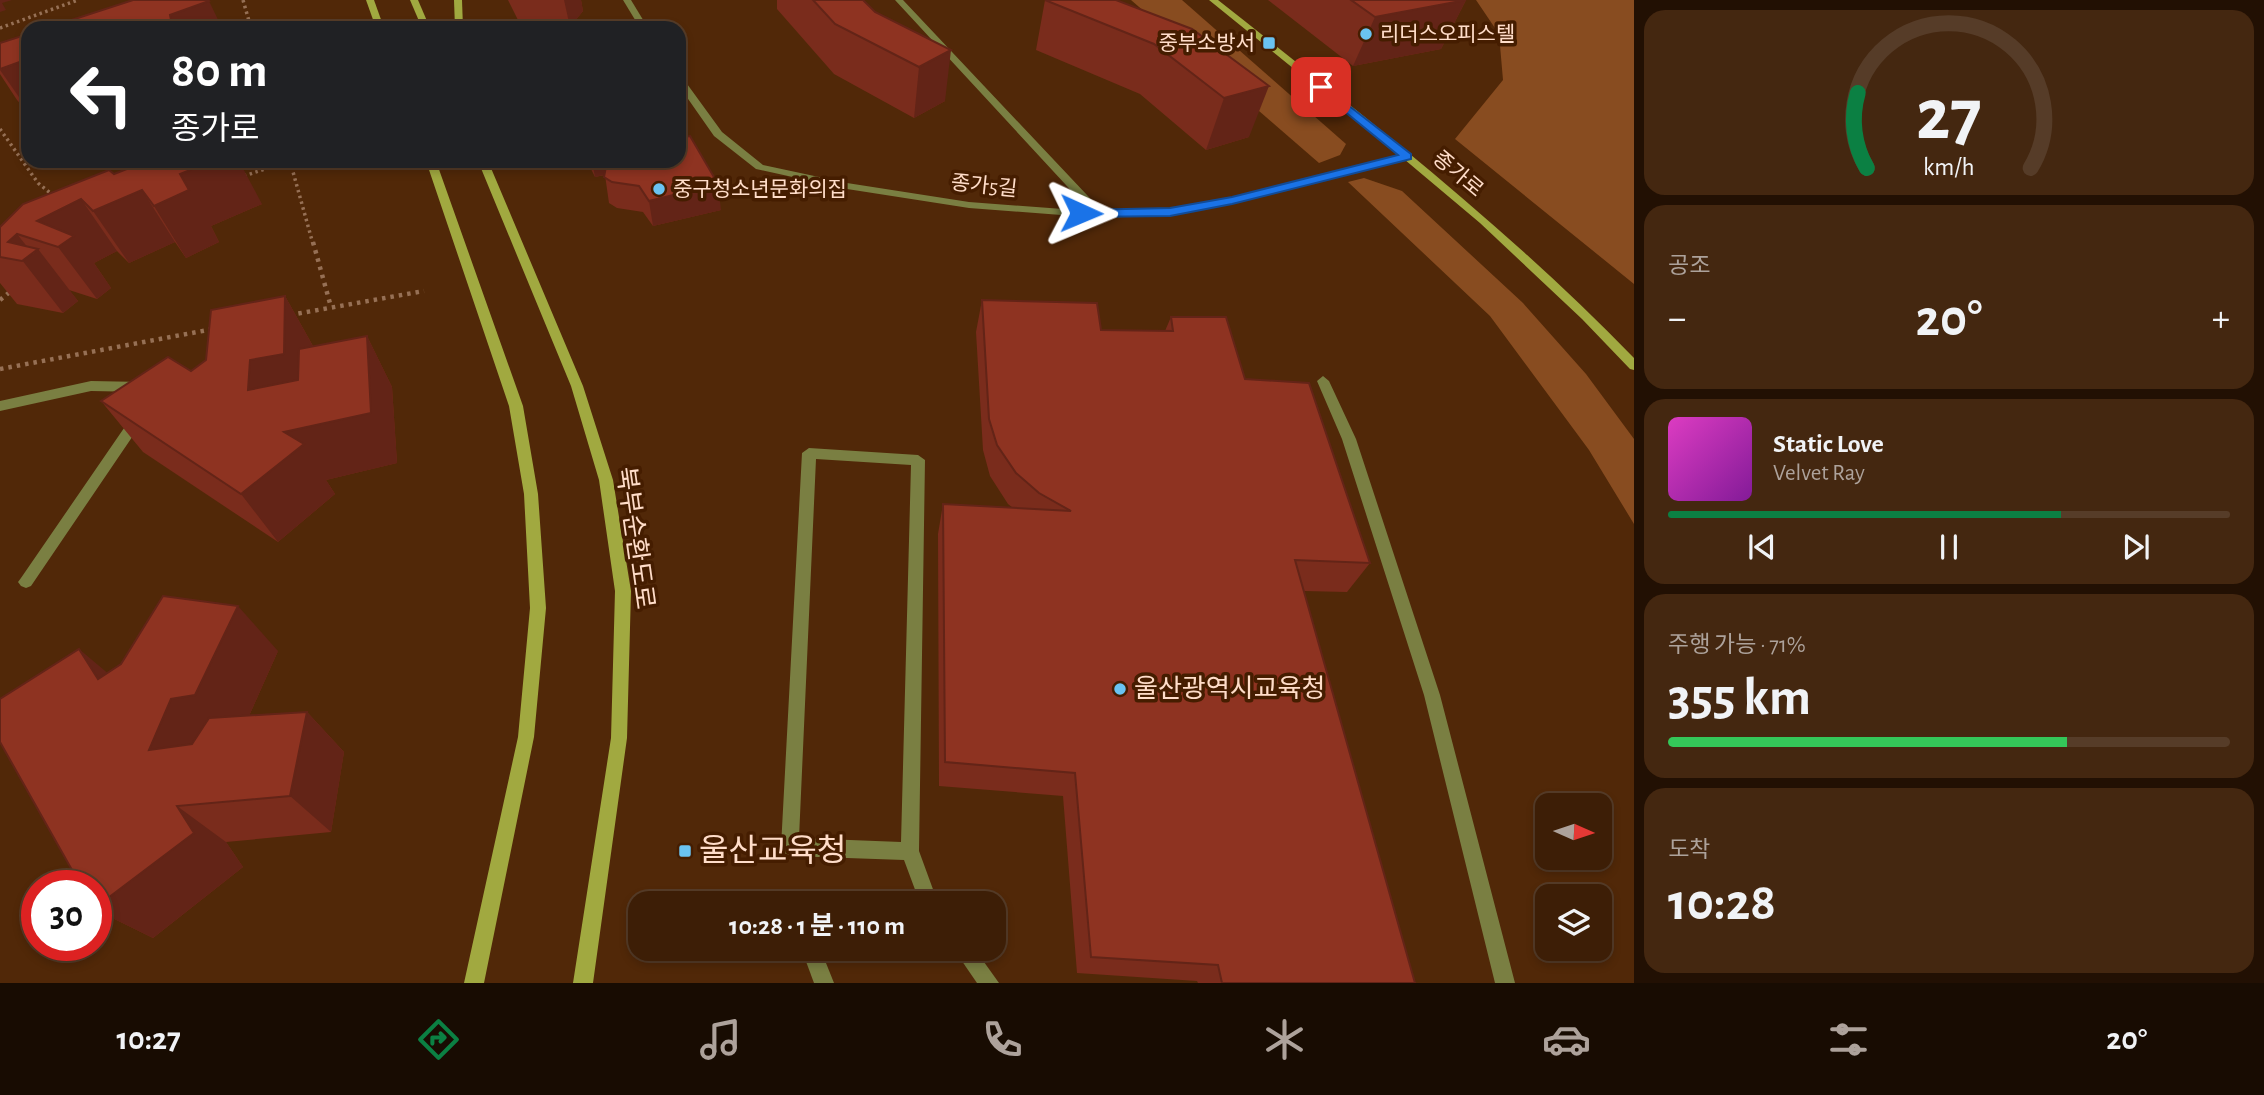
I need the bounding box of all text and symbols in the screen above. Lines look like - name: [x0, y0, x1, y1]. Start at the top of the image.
- place label: 리더스오피스텔: [1380, 23, 1515, 45]
- marker: 리더스오피스텔: [1358, 26, 1374, 42]
- place label: 중부소방서: [1158, 32, 1255, 54]
- marker: 중부소방서: [1261, 35, 1277, 51]
- text: 80 m: [171, 47, 268, 96]
- icon: left: [56, 49, 147, 140]
- pin: [1291, 57, 1351, 117]
- icon: arrive: [1302, 68, 1340, 106]
- text: 27: [1916, 81, 1982, 154]
- text: 종가로: [171, 113, 259, 145]
- street label: 종가로: [1429, 147, 1488, 201]
- text: km/h: [1923, 155, 1975, 180]
- street label: 종가5길: [950, 171, 1018, 200]
- position arrow: [1044, 176, 1118, 250]
- place label: 중구청소년문화의집: [673, 178, 847, 200]
- marker: 중구청소년문화의집: [651, 181, 667, 197]
- text: 공조: [1668, 255, 1710, 278]
- text: 20°: [1916, 293, 1982, 345]
- text: −: [1668, 300, 1686, 338]
- text: +: [2212, 300, 2230, 338]
- text: Static Love: [1773, 431, 1884, 457]
- text: Velvet Ray: [1773, 462, 1865, 485]
- street label: 북부순환도로: [612, 465, 659, 611]
- icon: previous: [1743, 528, 1781, 566]
- icon: pause: [1930, 528, 1968, 566]
- icon: next: [2117, 528, 2155, 566]
- text: 주행 가능 · 71%: [1668, 634, 1806, 657]
- text: 355 km: [1668, 672, 1811, 724]
- place label: 울산광역시교육청: [1134, 675, 1325, 702]
- marker: 울산광역시교육청: [1112, 681, 1128, 697]
- north arrow: [1535, 793, 1612, 870]
- map controls: [1535, 793, 1612, 961]
- place label: 울산교육청: [699, 834, 846, 867]
- text: 도착: [1668, 839, 1710, 862]
- marker: 울산교육청: [677, 843, 693, 859]
- speed limit sign: 30: [21, 870, 112, 961]
- text: 10:28: [1668, 877, 1776, 929]
- button: layers: [1535, 884, 1612, 961]
- text: 10:28 · 1 분 · 110 m: [729, 913, 905, 939]
- icon: directions: [414, 1015, 463, 1064]
- icon: music: [696, 1015, 745, 1064]
- icon: phone: [978, 1015, 1027, 1064]
- icon: climate: [1260, 1015, 1309, 1064]
- icon: car: [1542, 1015, 1591, 1064]
- icon: filters: [1824, 1015, 1873, 1064]
- text: 10:27: [117, 1023, 181, 1055]
- text: 20°: [2106, 1023, 2147, 1055]

